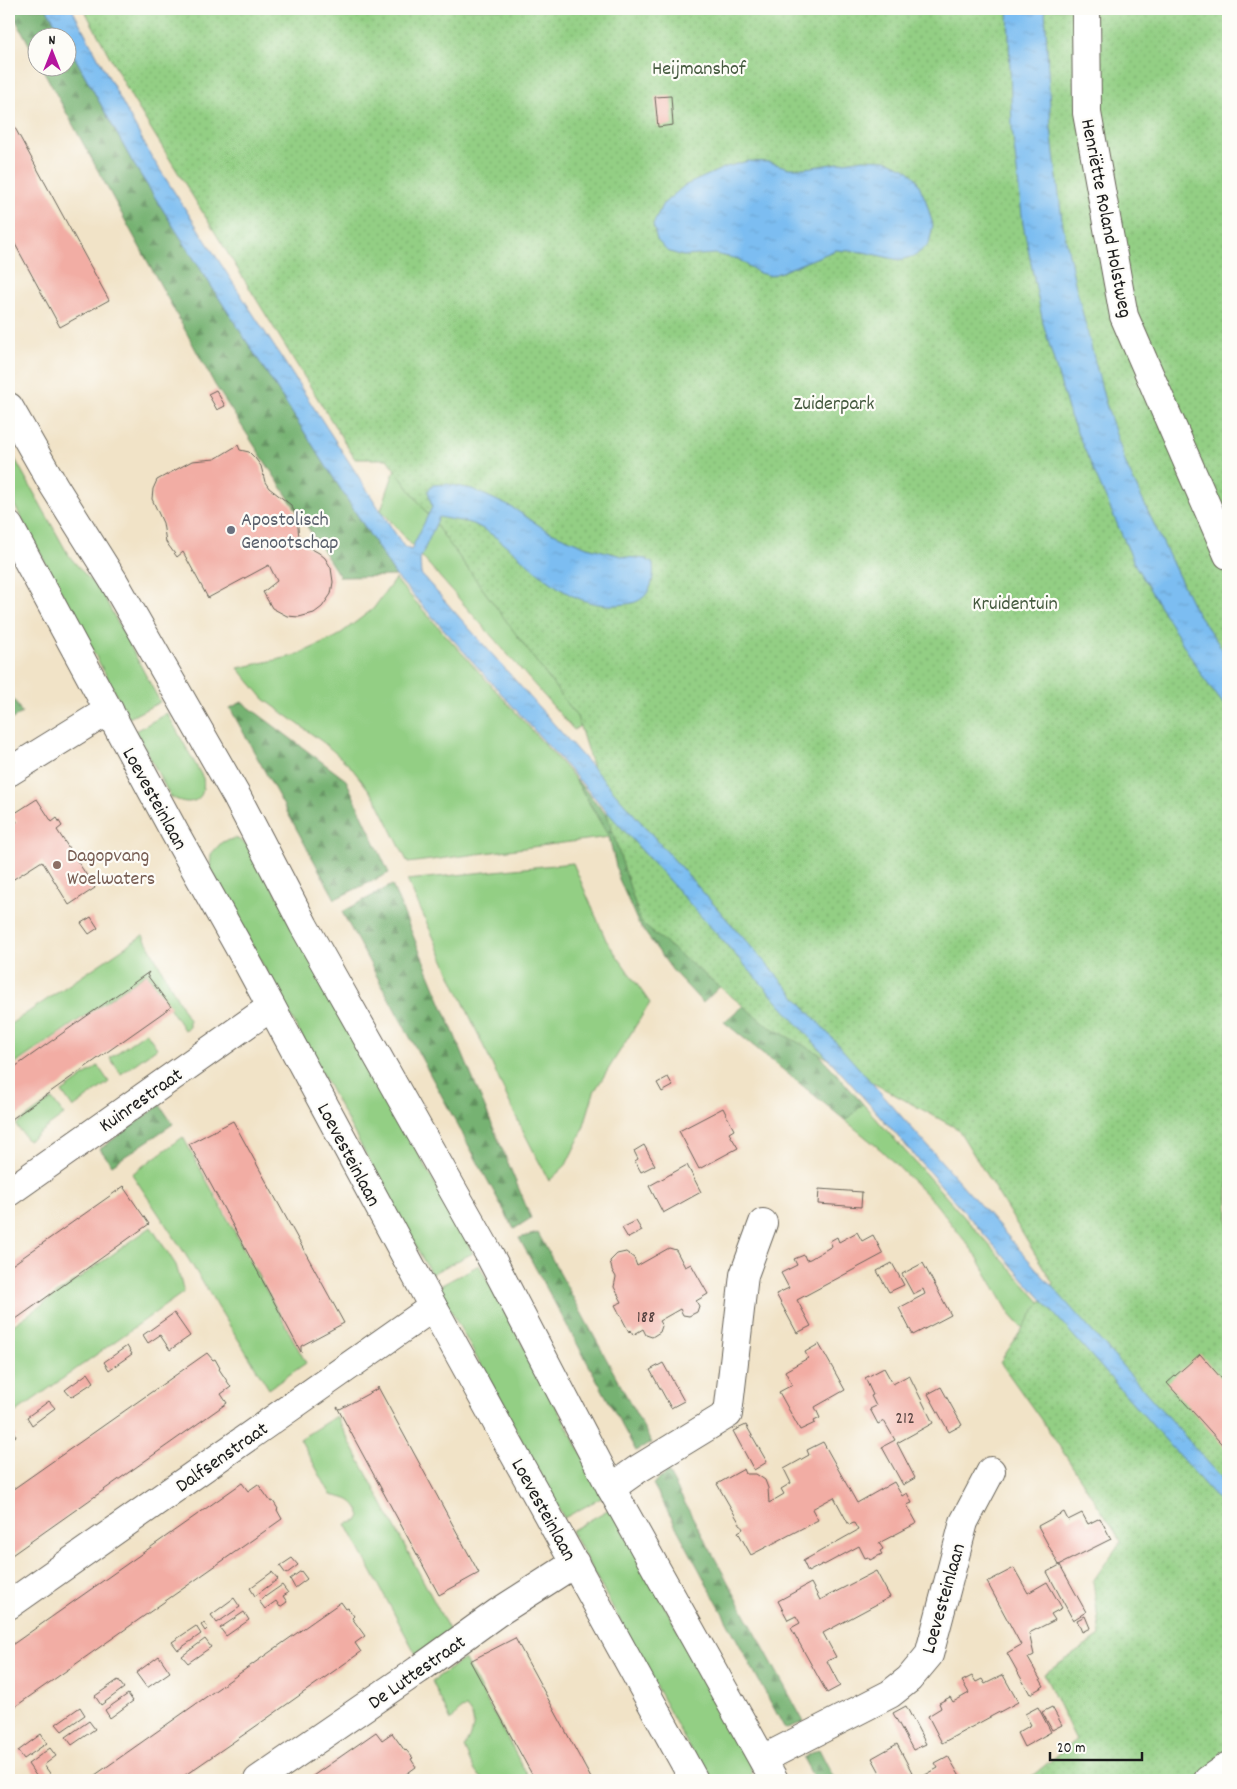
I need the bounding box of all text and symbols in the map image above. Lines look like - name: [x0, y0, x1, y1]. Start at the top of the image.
- north arrow: [28, 28, 78, 78]
- text: N: [49, 31, 56, 51]
- park label: Heijmanshof: [652, 56, 747, 84]
- street label: Henriëtte Roland Holstweg: [1072, 117, 1138, 321]
- park label: Zuiderpark: [794, 391, 874, 419]
- place label: Apostolisch Genootschap: [241, 507, 339, 558]
- marker: Apostolisch Genootschap: [225, 524, 237, 536]
- park label: Kruidentuin: [972, 591, 1058, 619]
- street label: Loevesteinlaan: [114, 743, 193, 856]
- place label: Dagopvang Woelwaters: [67, 843, 155, 894]
- marker: Dagopvang Woelwaters: [51, 859, 63, 871]
- street label: Kuinrestraat: [94, 1062, 189, 1141]
- street label: Loevesteinlaan: [308, 1099, 386, 1212]
- house number: 188: [637, 1306, 655, 1331]
- house number: 212: [895, 1407, 915, 1432]
- street label: Dalfsenstraat: [171, 1416, 275, 1501]
- street label: Loevesteinlaan: [503, 1454, 582, 1567]
- street label: Loevesteinlaan: [916, 1541, 974, 1657]
- street label: De Luttestraat: [363, 1629, 472, 1717]
- scale bar: [1050, 1729, 1142, 1761]
- text: 20 m: [1057, 1738, 1085, 1760]

